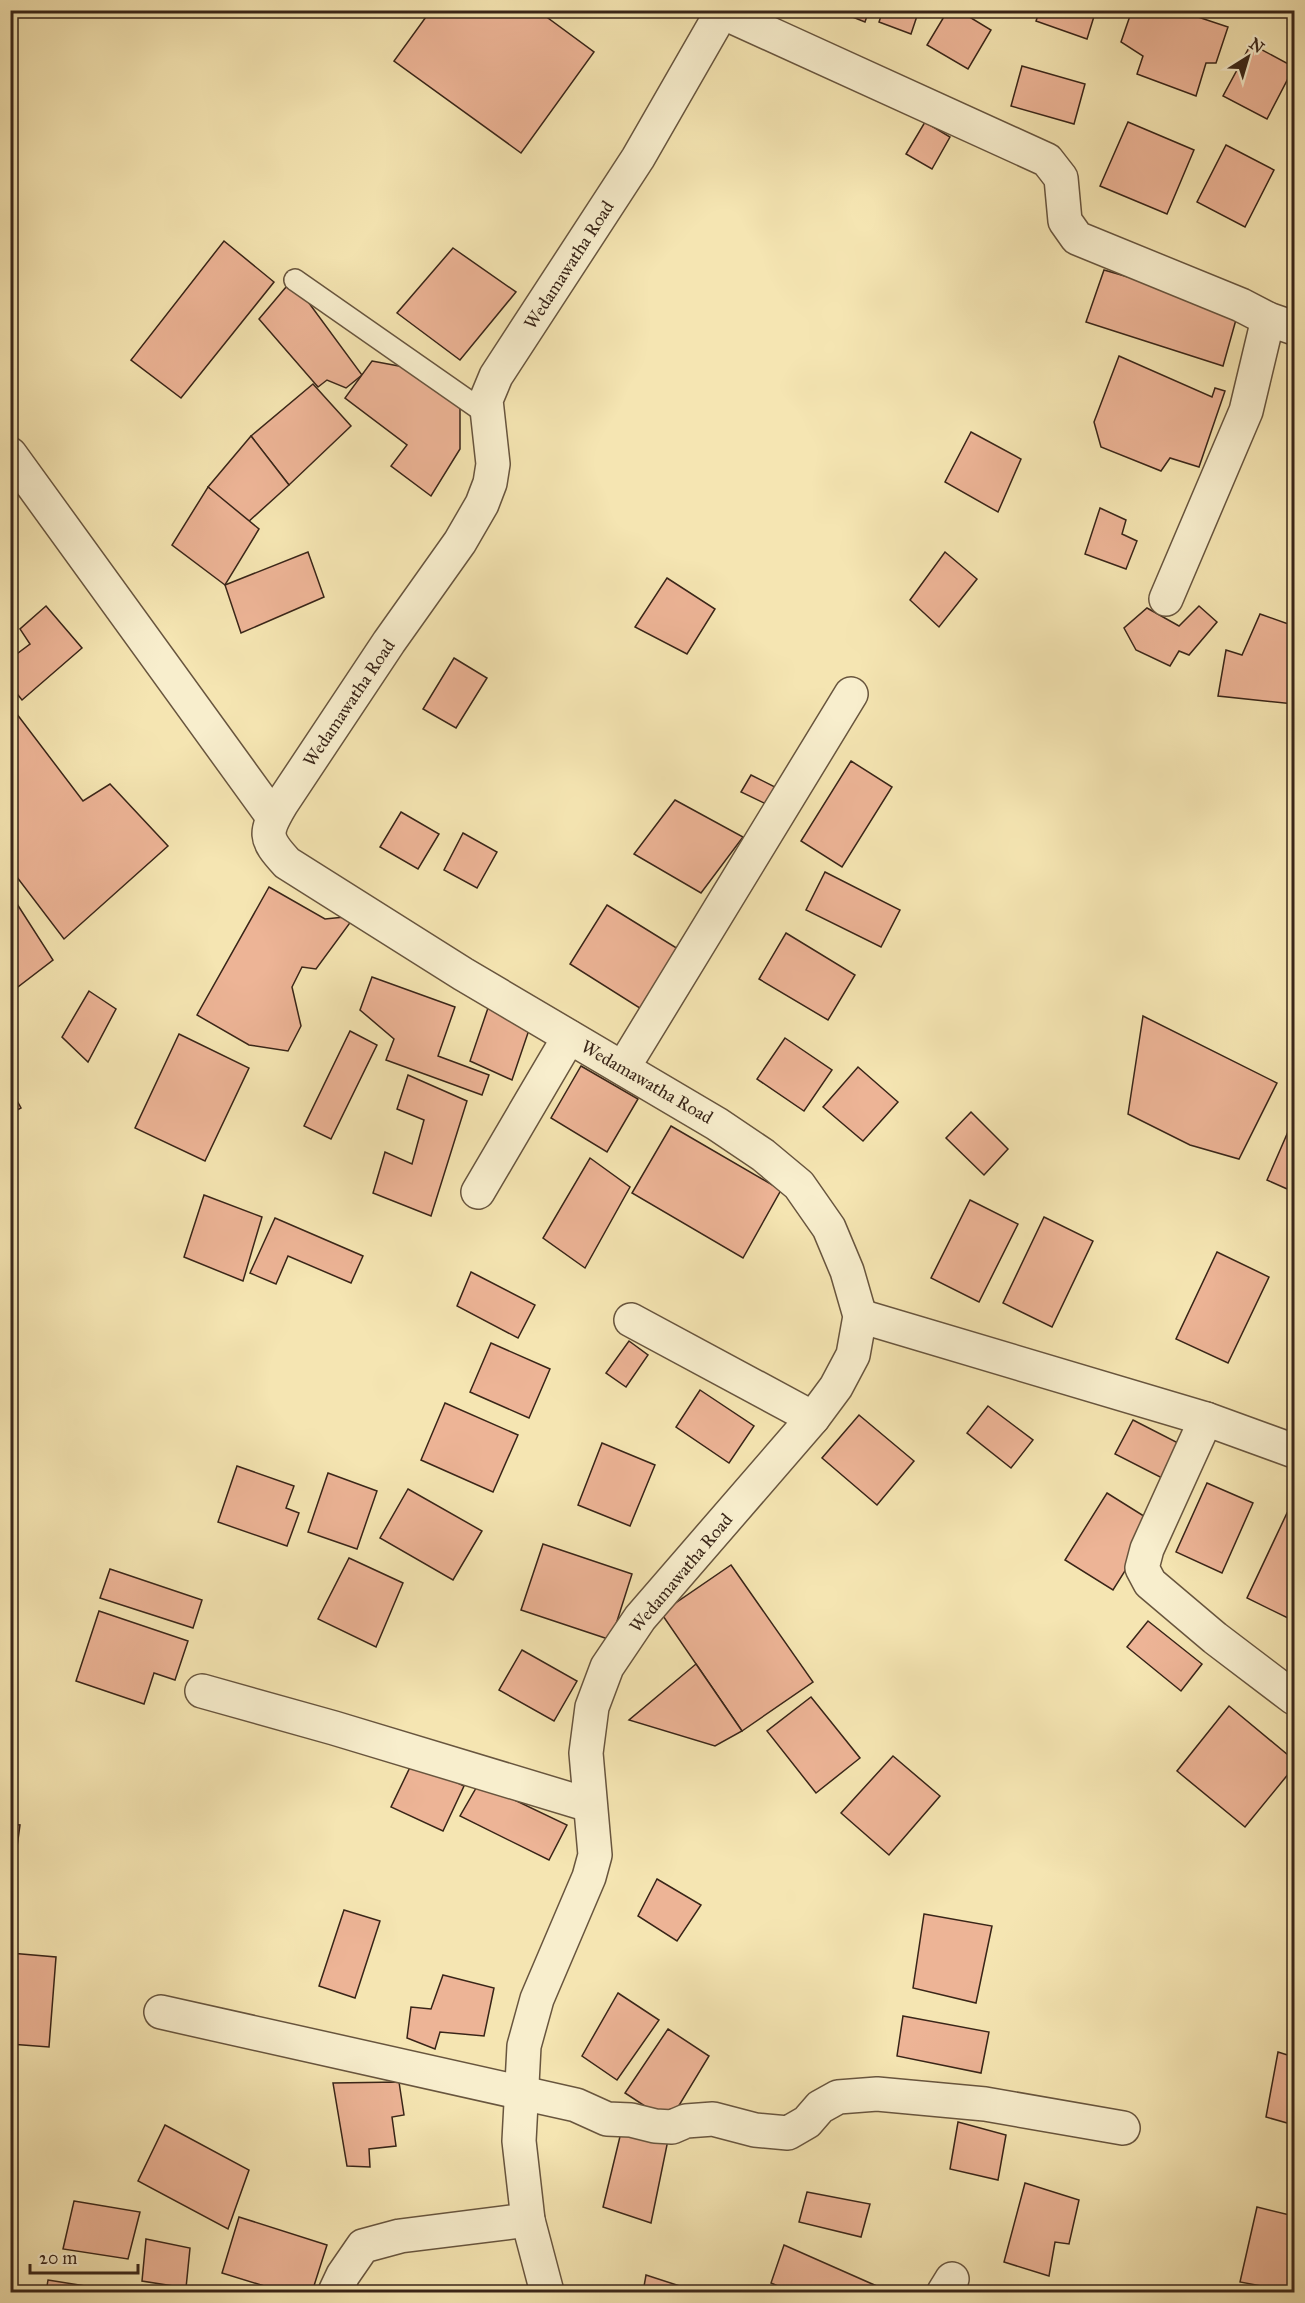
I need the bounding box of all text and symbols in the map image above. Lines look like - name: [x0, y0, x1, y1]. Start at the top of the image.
- north arrow: [1218, 27, 1278, 87]
- text: N: [1246, 34, 1268, 57]
- street label: Wedamawatha Road: [519, 197, 619, 333]
- street label: Wedamawatha Road: [298, 635, 400, 771]
- street label: Wedamawatha Road: [577, 1035, 717, 1129]
- street label: Wedamawatha Road: [625, 1509, 737, 1637]
- scale bar: [30, 2237, 138, 2275]
- text: 20 m: [39, 2247, 77, 2269]

